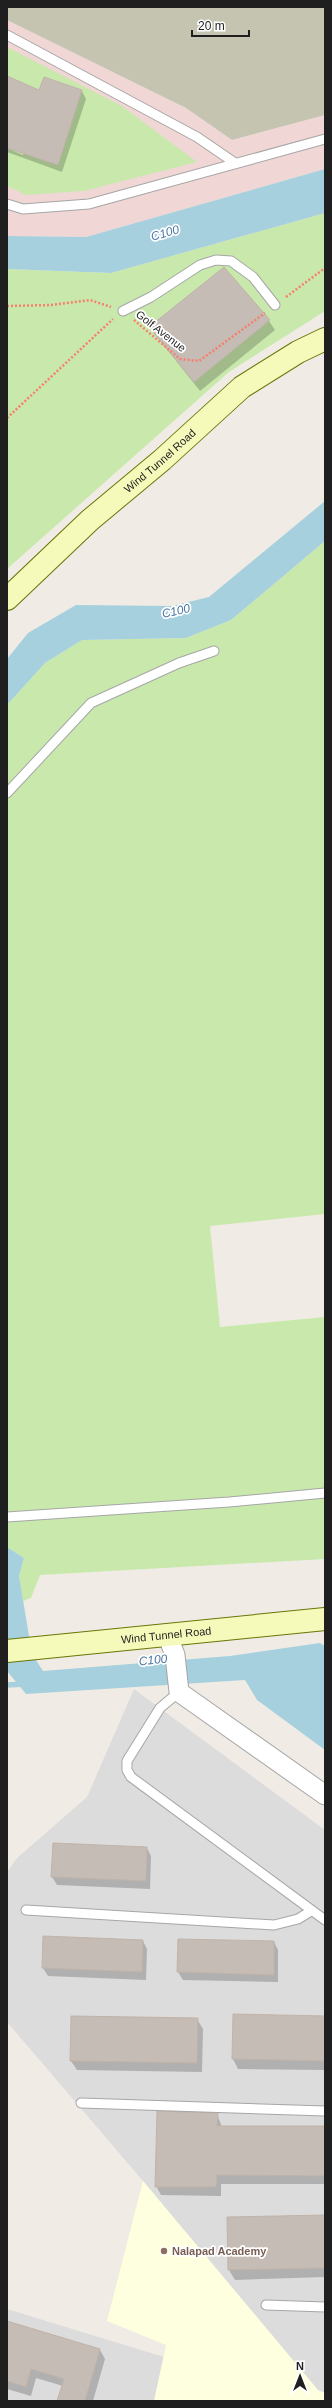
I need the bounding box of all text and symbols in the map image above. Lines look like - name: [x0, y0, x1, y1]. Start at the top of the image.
- scale bar: [192, 12, 249, 38]
- text: 20 m: [198, 19, 225, 33]
- water label: C100: [149, 222, 181, 244]
- street label: Golf Avenue: [134, 308, 188, 354]
- street label: Wind Tunnel Road: [122, 427, 198, 495]
- water label: C100: [160, 601, 192, 621]
- street label: Wind Tunnel Road: [121, 1624, 212, 1645]
- water label: C100: [138, 1652, 168, 1668]
- place label: Nalapad Academy: [172, 2245, 267, 2257]
- marker: Nalapad Academy: [159, 2246, 169, 2256]
- north arrow: [280, 2356, 320, 2396]
- text: N: [296, 2360, 304, 2372]

